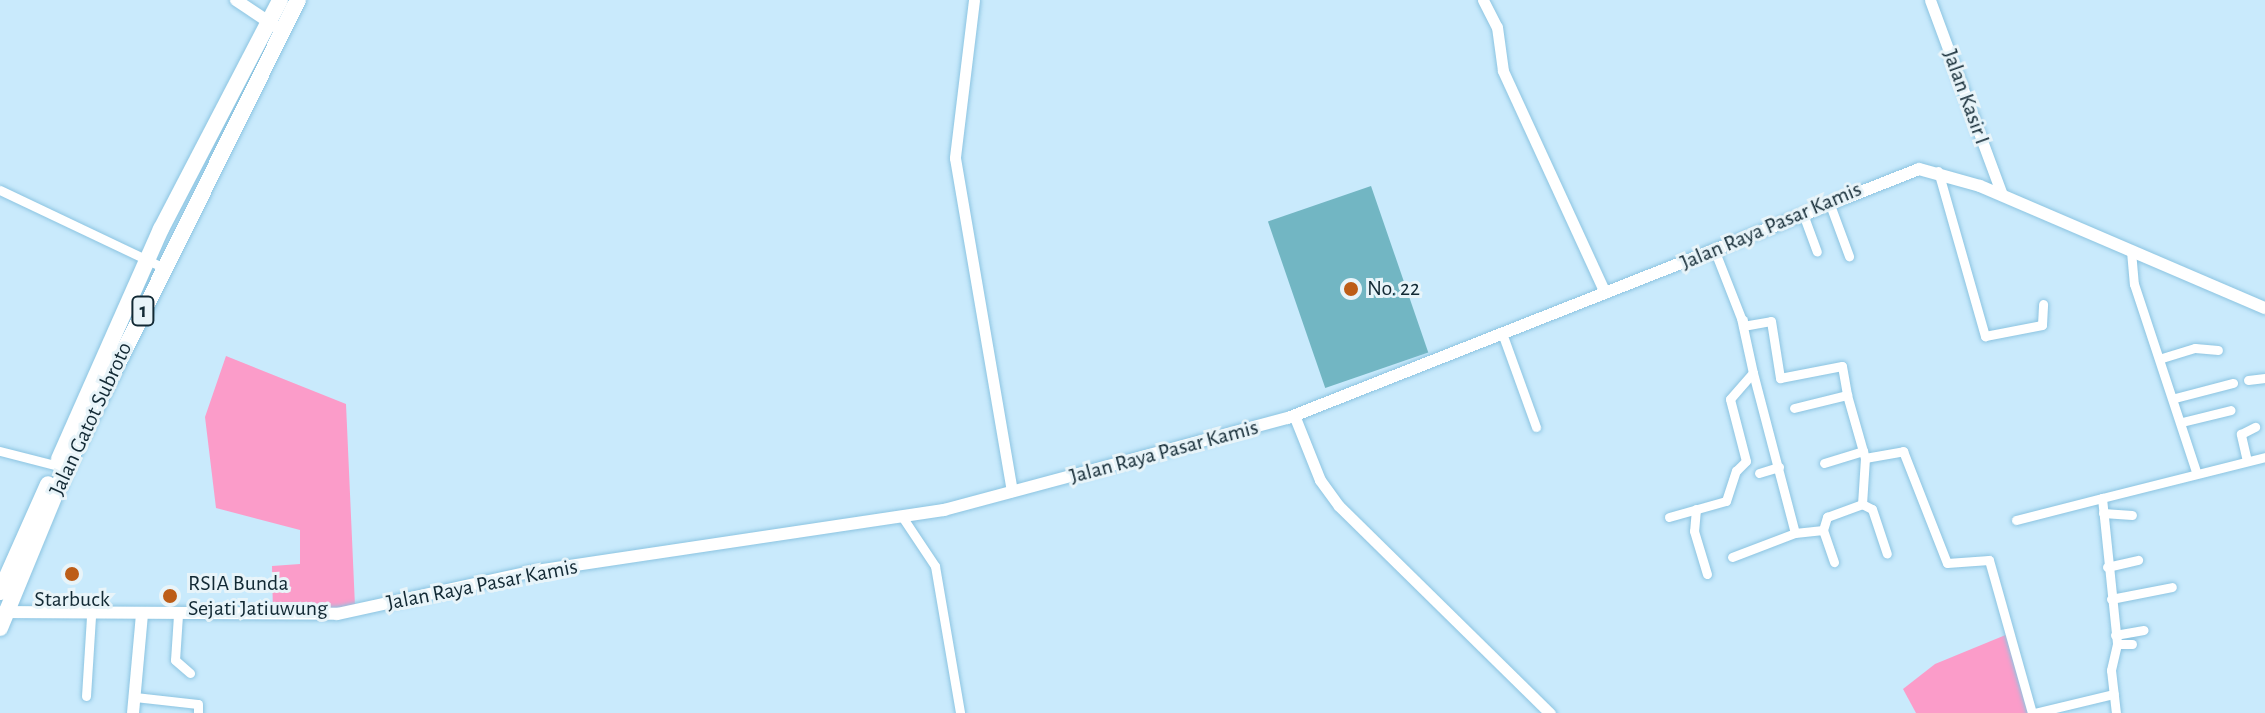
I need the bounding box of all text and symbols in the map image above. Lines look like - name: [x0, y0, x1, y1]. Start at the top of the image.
- street label: Jalan Kasir I: [1937, 46, 1995, 148]
- street label: Jalan Raya Pasar Kamis: [1677, 176, 1865, 276]
- place label: No. 22: [1367, 276, 1420, 302]
- marker: No. 22: [1342, 280, 1360, 298]
- road number: 1: [131, 295, 155, 327]
- street label: Jalan Gatot Subroto: [44, 338, 138, 500]
- street label: Jalan Raya Pasar Kamis: [1067, 414, 1261, 490]
- street label: Jalan Raya Pasar Kamis: [384, 554, 580, 616]
- marker: Starbuck: [63, 565, 81, 583]
- place label: RSIA Bunda Sejati Jatiuwung: [188, 570, 328, 622]
- marker: RSIA Bunda Sejati Jatiuwung: [159, 585, 181, 607]
- place label: Starbuck: [34, 587, 110, 613]

